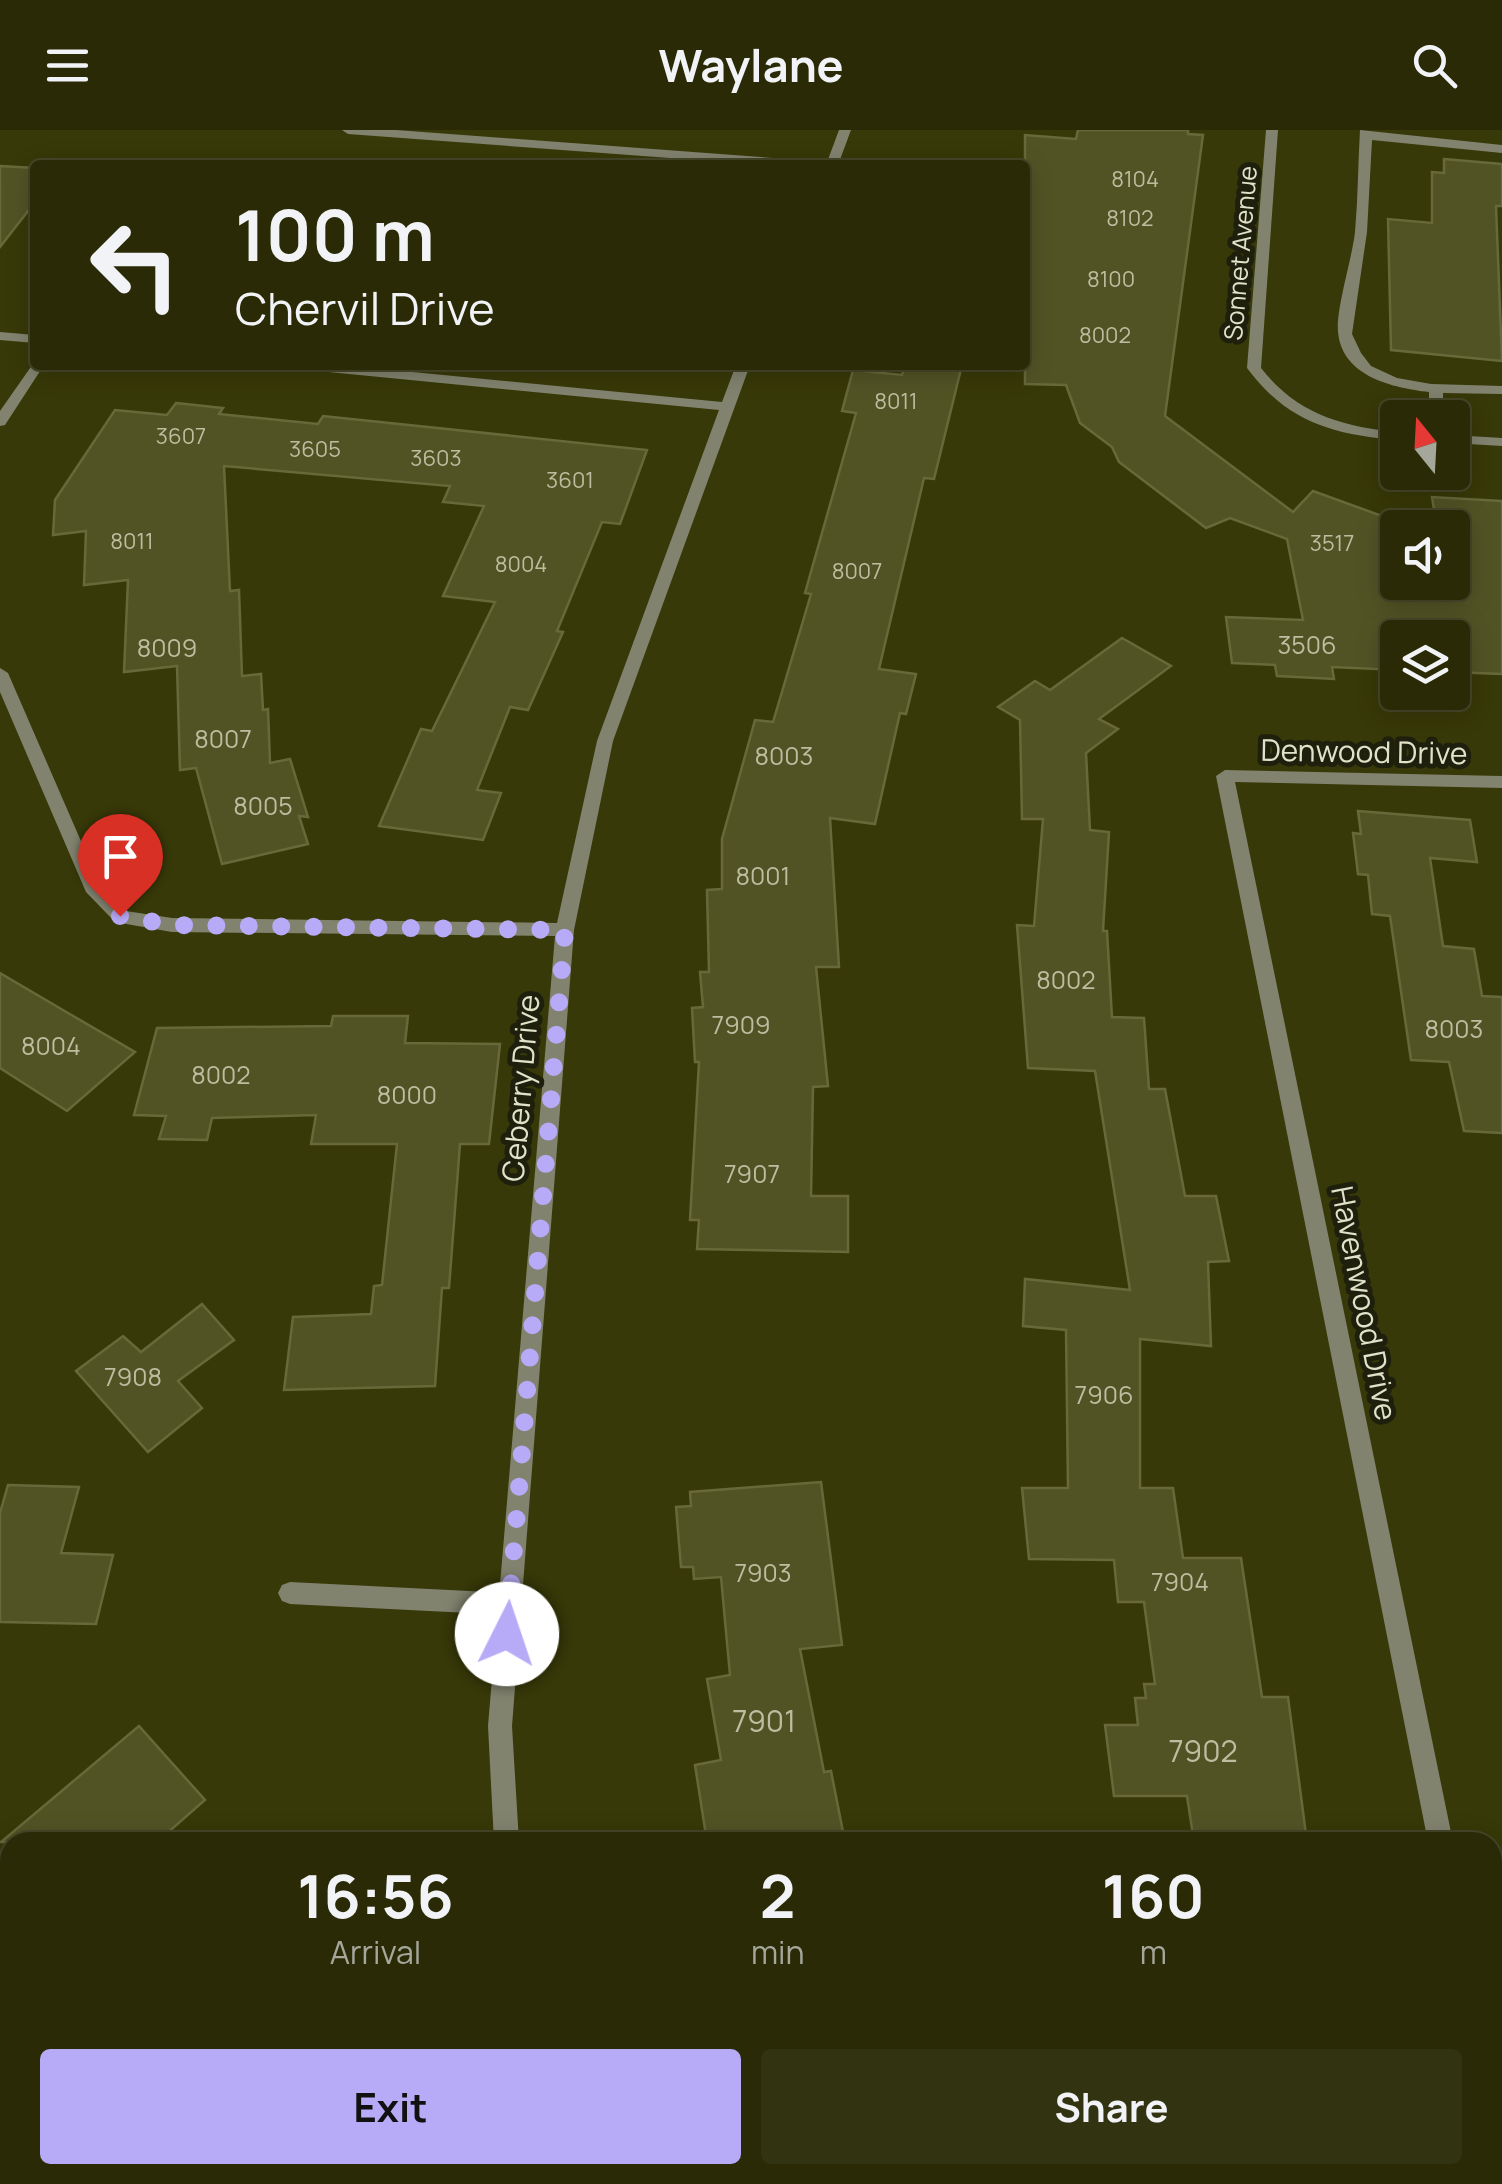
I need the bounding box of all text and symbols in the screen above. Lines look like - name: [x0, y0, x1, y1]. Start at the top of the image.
- text: Waylane: [658, 34, 844, 96]
- icon: menu: [40, 38, 95, 93]
- icon: search: [1407, 38, 1462, 93]
- house number: 8104: [1111, 164, 1159, 194]
- street label: Sonnet Avenue: [1215, 164, 1265, 342]
- text: 100 m: [235, 186, 435, 282]
- icon: left: [70, 200, 200, 330]
- house number: 8102: [1106, 203, 1154, 233]
- house number: 8100: [1087, 264, 1135, 294]
- text: Chervil Drive: [235, 277, 495, 339]
- house number: 8002: [1079, 320, 1131, 350]
- house number: 8011: [874, 386, 918, 416]
- north arrow: [1380, 400, 1470, 490]
- map controls: [1380, 400, 1470, 710]
- house number: 3607: [156, 421, 206, 451]
- house number: 3605: [289, 434, 341, 464]
- house number: 3603: [410, 443, 462, 473]
- house number: 3601: [546, 465, 594, 495]
- button: sound: [1380, 510, 1470, 600]
- house number: 8011: [110, 526, 154, 556]
- house number: 3517: [1310, 528, 1354, 558]
- house number: 8004: [495, 549, 547, 579]
- house number: 8007: [832, 556, 882, 586]
- button: layers: [1380, 620, 1470, 710]
- house number: 3506: [1277, 627, 1337, 662]
- house number: 8009: [137, 630, 197, 665]
- house number: 8007: [194, 721, 252, 756]
- street label: Denwood Drive: [1260, 729, 1468, 773]
- house number: 8003: [755, 738, 813, 773]
- house number: 8005: [233, 788, 293, 823]
- pin: [78, 814, 163, 917]
- icon: arrive: [93, 829, 148, 884]
- house number: 8001: [736, 858, 790, 893]
- house number: 8002: [1036, 962, 1096, 997]
- street label: Ceberry Drive: [491, 993, 549, 1183]
- house number: 7909: [712, 1007, 770, 1042]
- house number: 8003: [1425, 1011, 1483, 1046]
- house number: 8004: [21, 1028, 81, 1063]
- house number: 8002: [191, 1057, 251, 1092]
- house number: 8000: [377, 1077, 437, 1112]
- house number: 7907: [724, 1156, 780, 1191]
- street label: Havenwood Drive: [1322, 1182, 1408, 1424]
- house number: 7908: [104, 1359, 162, 1394]
- house number: 7906: [1075, 1377, 1133, 1412]
- house number: 7903: [734, 1555, 792, 1590]
- house number: 7904: [1151, 1564, 1209, 1599]
- position arrow: [455, 1582, 559, 1686]
- house number: 7901: [732, 1700, 796, 1741]
- house number: 7902: [1168, 1730, 1238, 1771]
- text: 16:56: [297, 1854, 454, 1936]
- text: 2: [760, 1854, 796, 1936]
- text: 160: [1102, 1854, 1205, 1936]
- text: Arrival: [330, 1930, 421, 1974]
- text: min: [751, 1930, 805, 1974]
- text: m: [1140, 1930, 1167, 1974]
- button: Exit: [40, 2049, 741, 2164]
- button: Share: [761, 2049, 1462, 2164]

